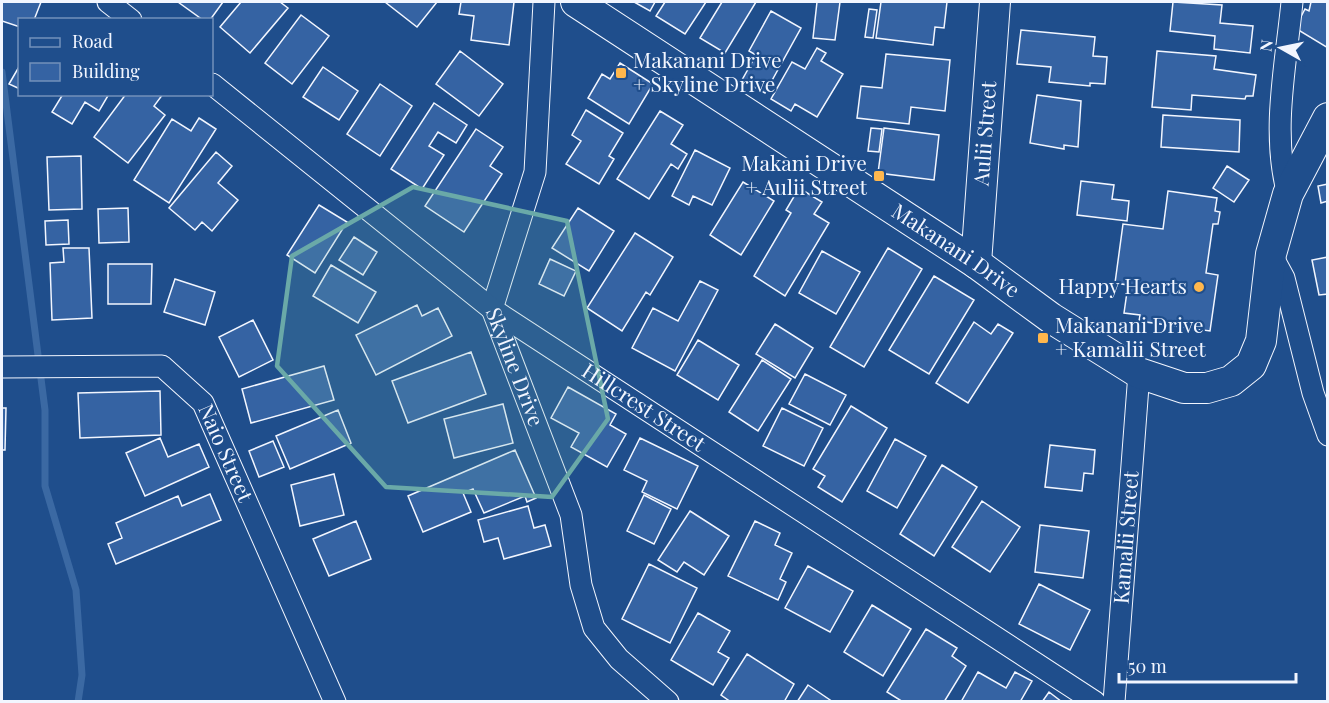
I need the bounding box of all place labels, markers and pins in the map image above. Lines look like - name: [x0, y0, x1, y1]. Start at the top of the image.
- place label: Makanani Drive + Skyline Drive: [633, 45, 782, 97]
- marker: Makanani Drive + Skyline Drive: [614, 66, 628, 80]
- place label: Makani Drive + Aulii Street: [741, 148, 868, 200]
- marker: Makani Drive + Aulii Street: [872, 169, 886, 183]
- place label: Happy Hearts: [1059, 271, 1187, 299]
- marker: Happy Hearts: [1192, 280, 1206, 294]
- place label: Makanani Drive + Kamalii Street: [1055, 310, 1206, 362]
- marker: Makanani Drive + Kamalii Street: [1036, 331, 1050, 345]

